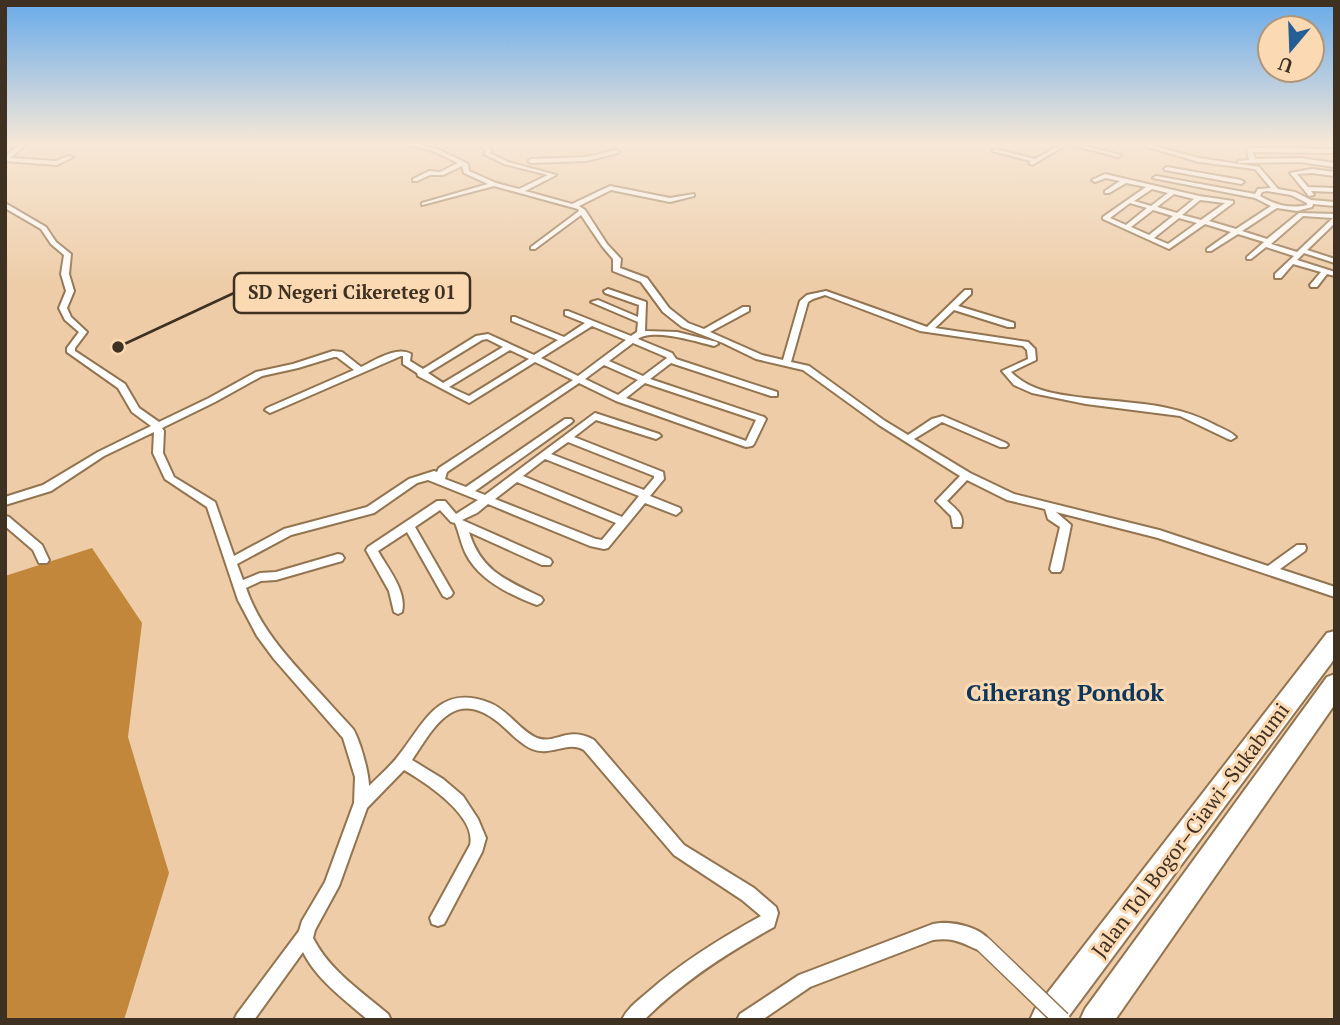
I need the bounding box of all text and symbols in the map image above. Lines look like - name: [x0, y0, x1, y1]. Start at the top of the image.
- north arrow: [1256, 14, 1326, 84]
- text: U: [1274, 51, 1296, 80]
- callout: SD Negeri Cikereteg 01: [234, 273, 470, 313]
- text: SD Negeri Cikereteg 01: [248, 279, 456, 304]
- district label: Ciherang Pondok: [966, 676, 1164, 708]
- street label: Jalan Tol Bogor–Ciawi–Sukabumi: [1085, 697, 1295, 963]

